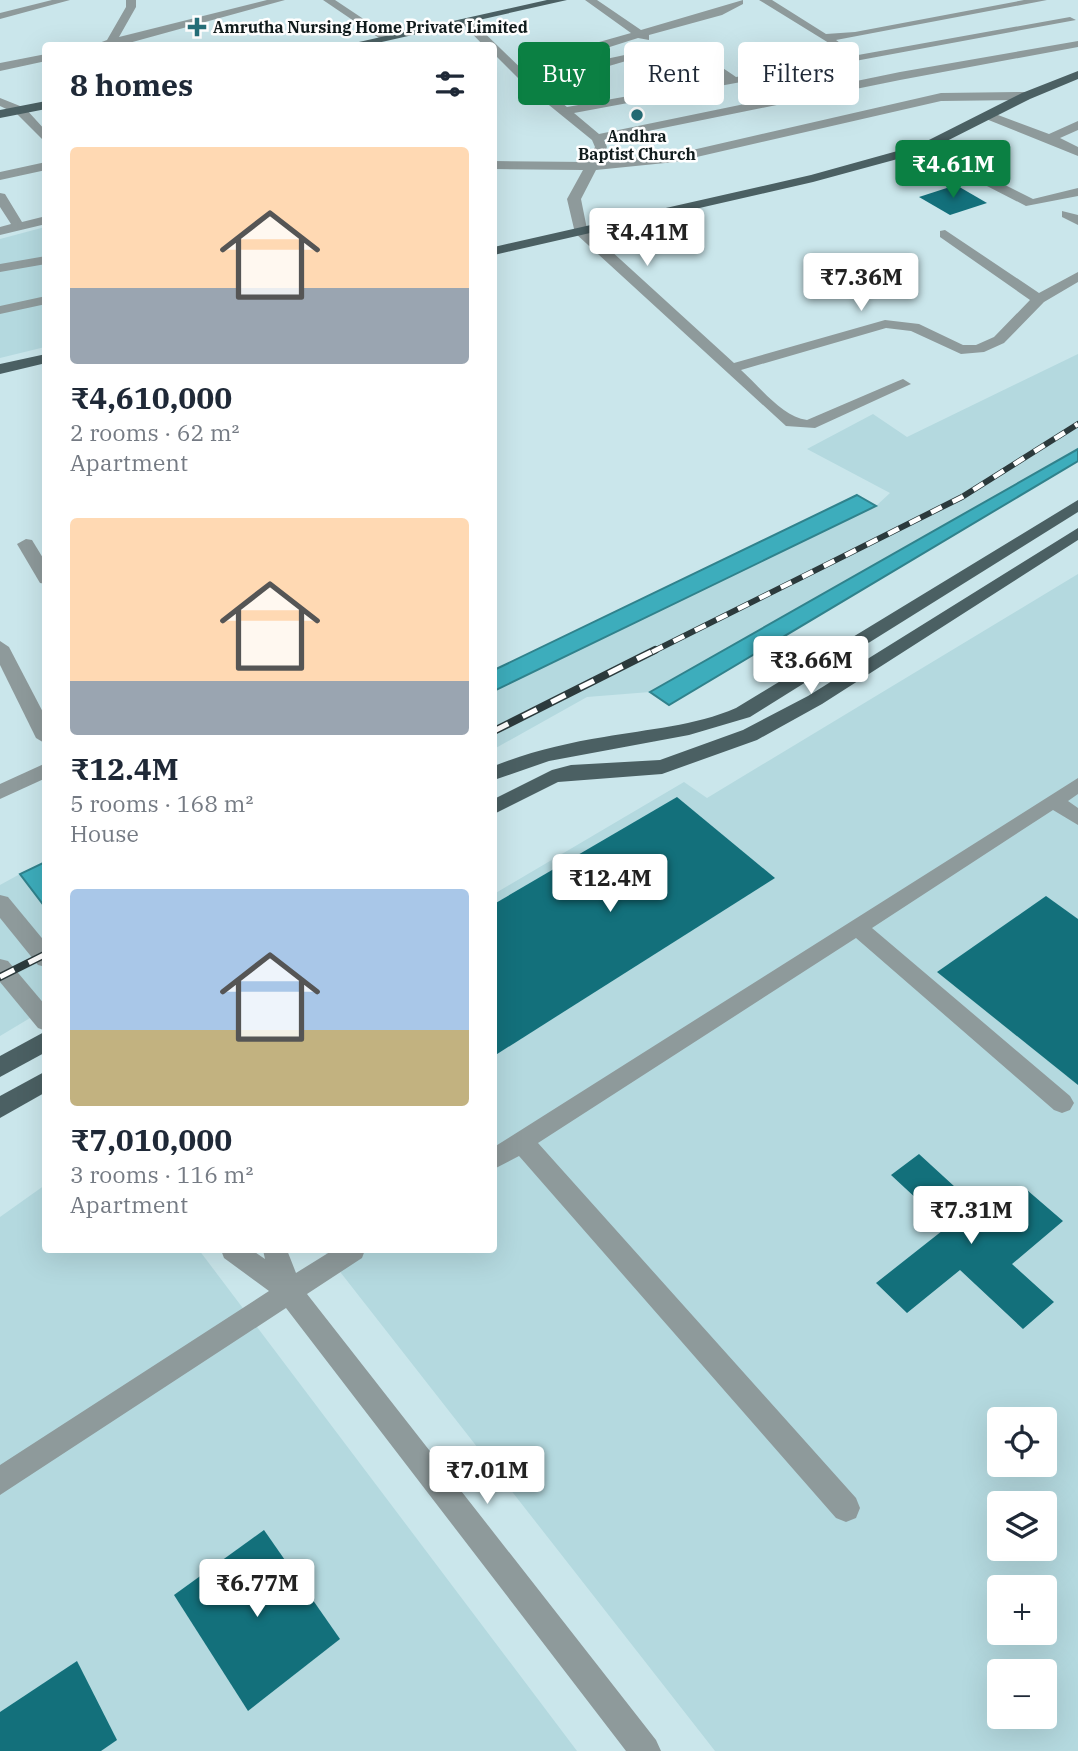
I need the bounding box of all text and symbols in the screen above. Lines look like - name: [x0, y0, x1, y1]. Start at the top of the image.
- marker: Amrutha Nursing Home Private Limited: [187, 17, 207, 37]
- place label: Amrutha Nursing Home Private Limited: [213, 17, 528, 37]
- chip: Buy: [518, 42, 610, 105]
- chip: Rent: [624, 42, 724, 105]
- chip: Filters: [738, 42, 859, 105]
- text: 8 homes: [70, 65, 193, 104]
- icon: filters: [431, 65, 469, 103]
- marker: Andhra Baptist Church: [629, 107, 645, 123]
- place label: Andhra Baptist Church: [578, 126, 696, 164]
- pin: ₹4.61M: [896, 140, 1010, 200]
- text: ₹4.61M: [911, 148, 995, 178]
- icon: home: [207, 192, 333, 318]
- pin: ₹4.41M: [590, 208, 704, 268]
- text: ₹4.41M: [605, 216, 689, 246]
- pin: ₹7.36M: [804, 254, 918, 313]
- text: ₹7.36M: [819, 261, 903, 291]
- text: ₹4,610,000: [70, 378, 232, 417]
- text: 2 rooms · 62 m²: [70, 417, 240, 447]
- text: Apartment: [70, 447, 188, 477]
- icon: home: [207, 563, 333, 689]
- pin: ₹3.66M: [754, 636, 868, 696]
- text: ₹3.66M: [769, 644, 853, 674]
- text: ₹12.4M: [70, 749, 179, 788]
- text: 5 rooms · 168 m²: [70, 788, 253, 818]
- text: House: [70, 818, 139, 848]
- pin: ₹12.4M: [553, 855, 667, 914]
- text: ₹12.4M: [568, 862, 652, 892]
- icon: home: [207, 934, 333, 1060]
- text: ₹7,010,000: [70, 1120, 232, 1159]
- text: 3 rooms · 116 m²: [70, 1159, 253, 1189]
- pin: ₹7.31M: [914, 1186, 1028, 1246]
- text: Apartment: [70, 1189, 188, 1219]
- text: ₹7.31M: [929, 1194, 1013, 1224]
- map controls: [987, 1407, 1057, 1729]
- button: locate: [987, 1407, 1057, 1477]
- pin: ₹7.01M: [430, 1446, 544, 1506]
- text: ₹7.01M: [445, 1454, 529, 1484]
- button: layers: [987, 1491, 1057, 1561]
- pin: ₹6.77M: [200, 1560, 314, 1619]
- text: ₹6.77M: [215, 1567, 299, 1597]
- button: +: [987, 1575, 1057, 1645]
- button: −: [987, 1659, 1057, 1729]

